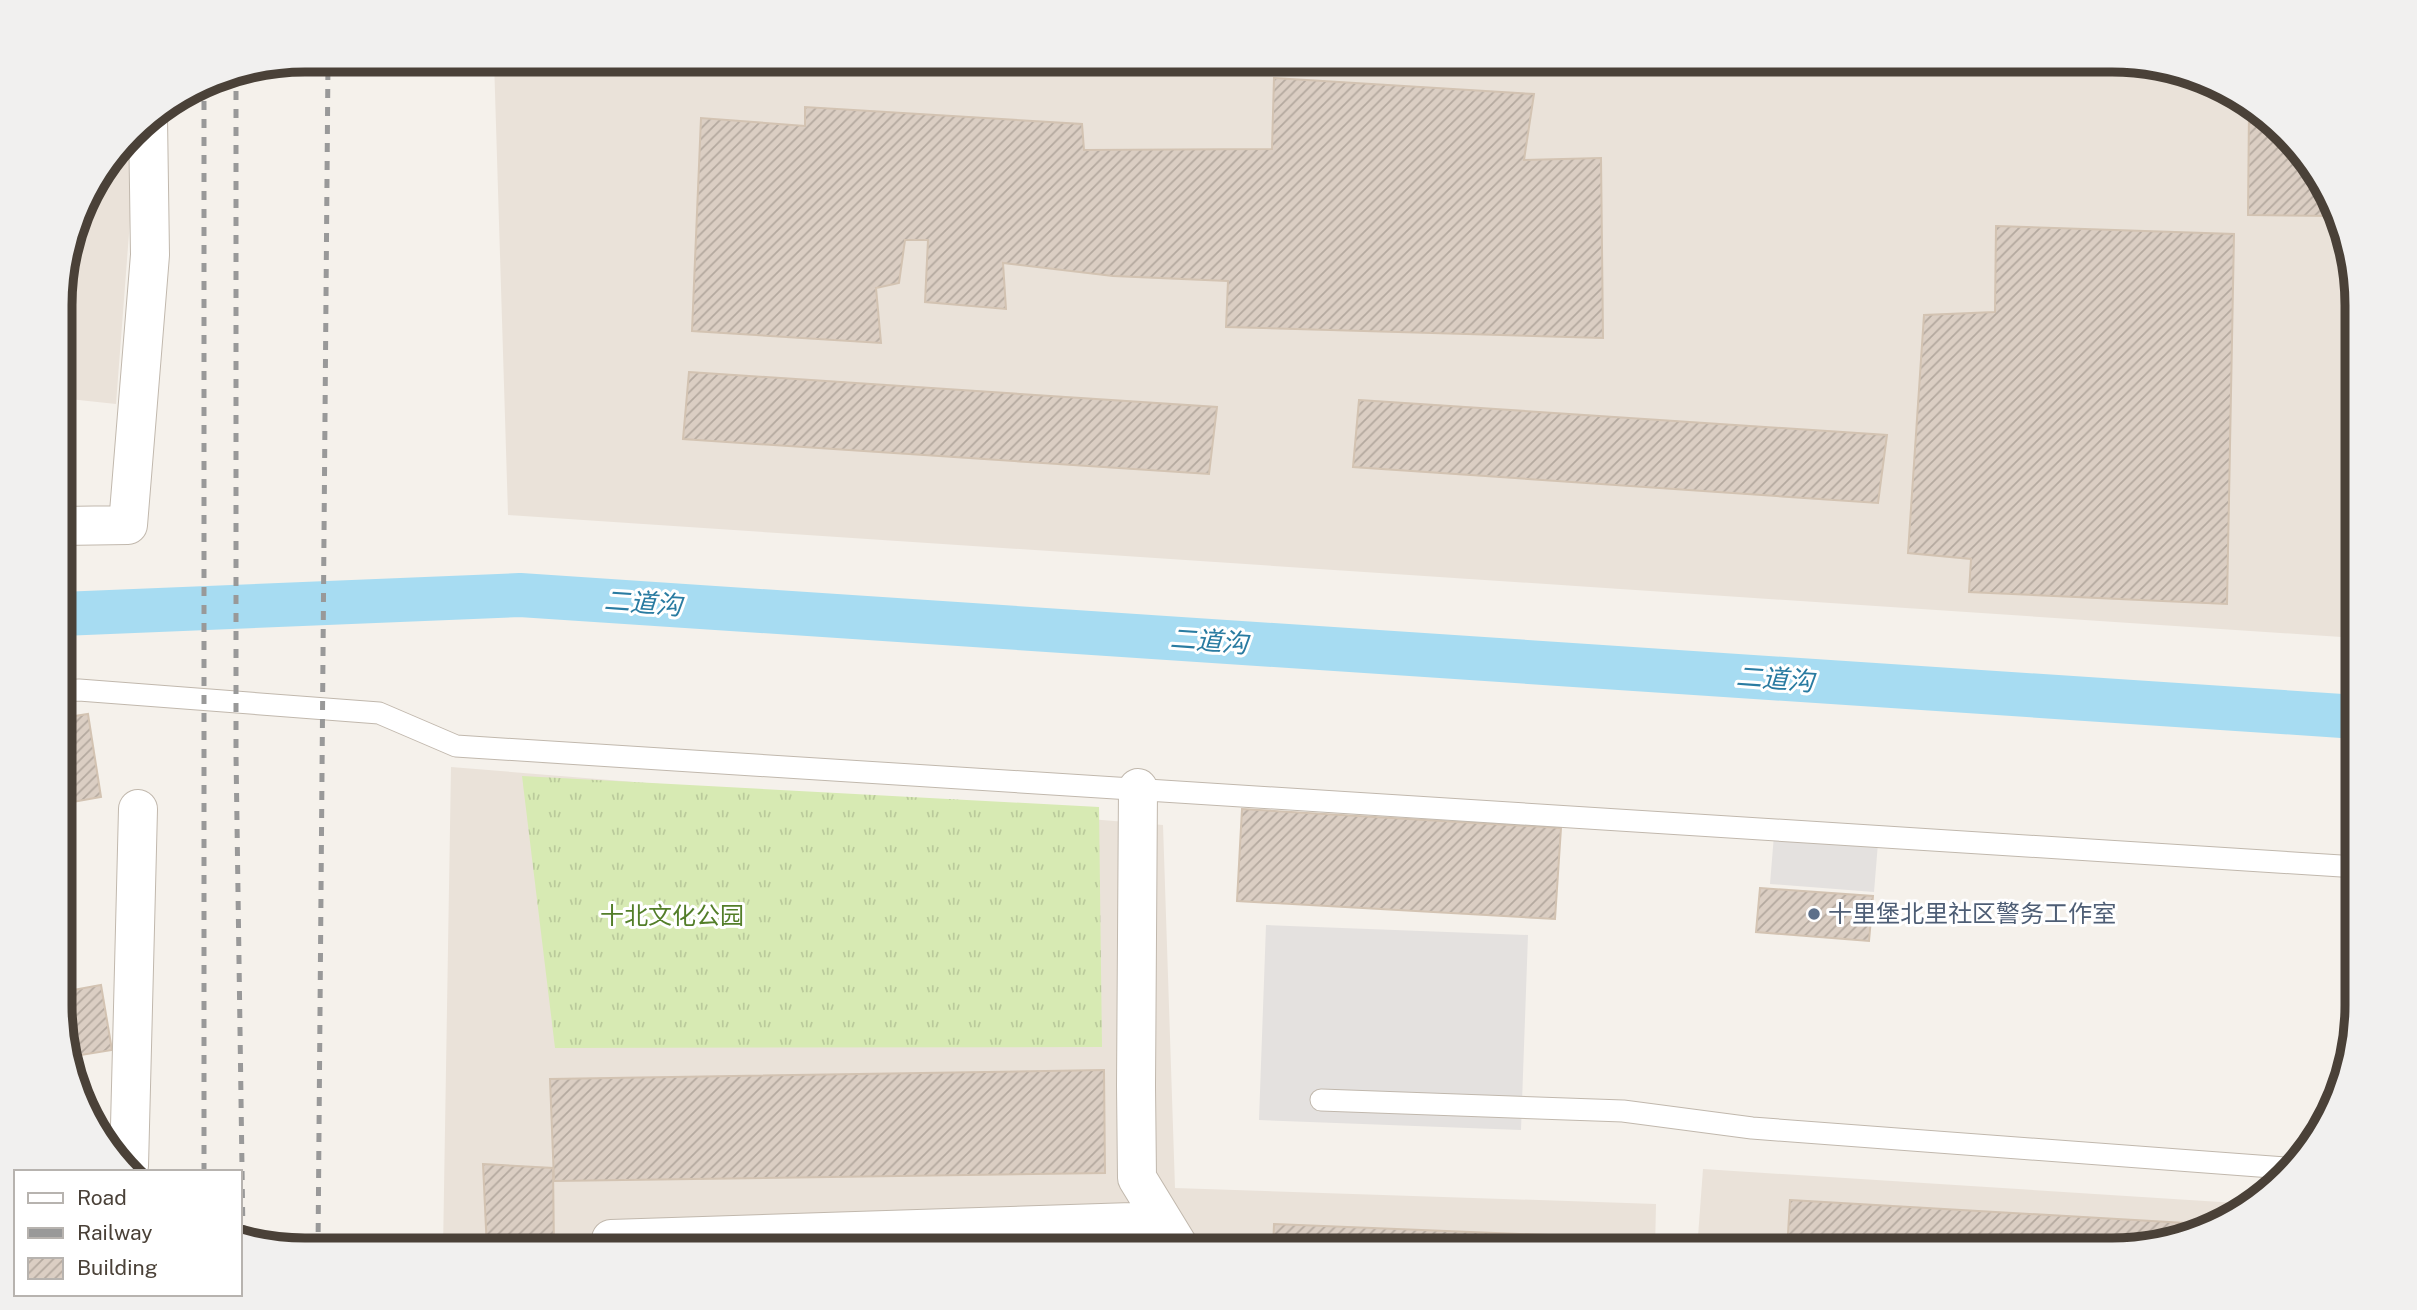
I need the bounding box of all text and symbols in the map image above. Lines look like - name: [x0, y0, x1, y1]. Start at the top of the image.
- water label: 二道沟: [603, 584, 686, 621]
- water label: 二道沟: [1169, 622, 1252, 659]
- water label: 二道沟: [1735, 660, 1818, 697]
- place label: 十里堡北里社区警务工作室: [1828, 899, 2116, 927]
- park label: 十北文化公园: [600, 901, 744, 929]
- marker: 十里堡北里社区警务工作室: [1806, 906, 1822, 922]
- legend: [14, 1170, 242, 1296]
- text: Road: [77, 1185, 127, 1210]
- text: Railway: [77, 1220, 153, 1245]
- text: Building: [77, 1255, 158, 1280]

